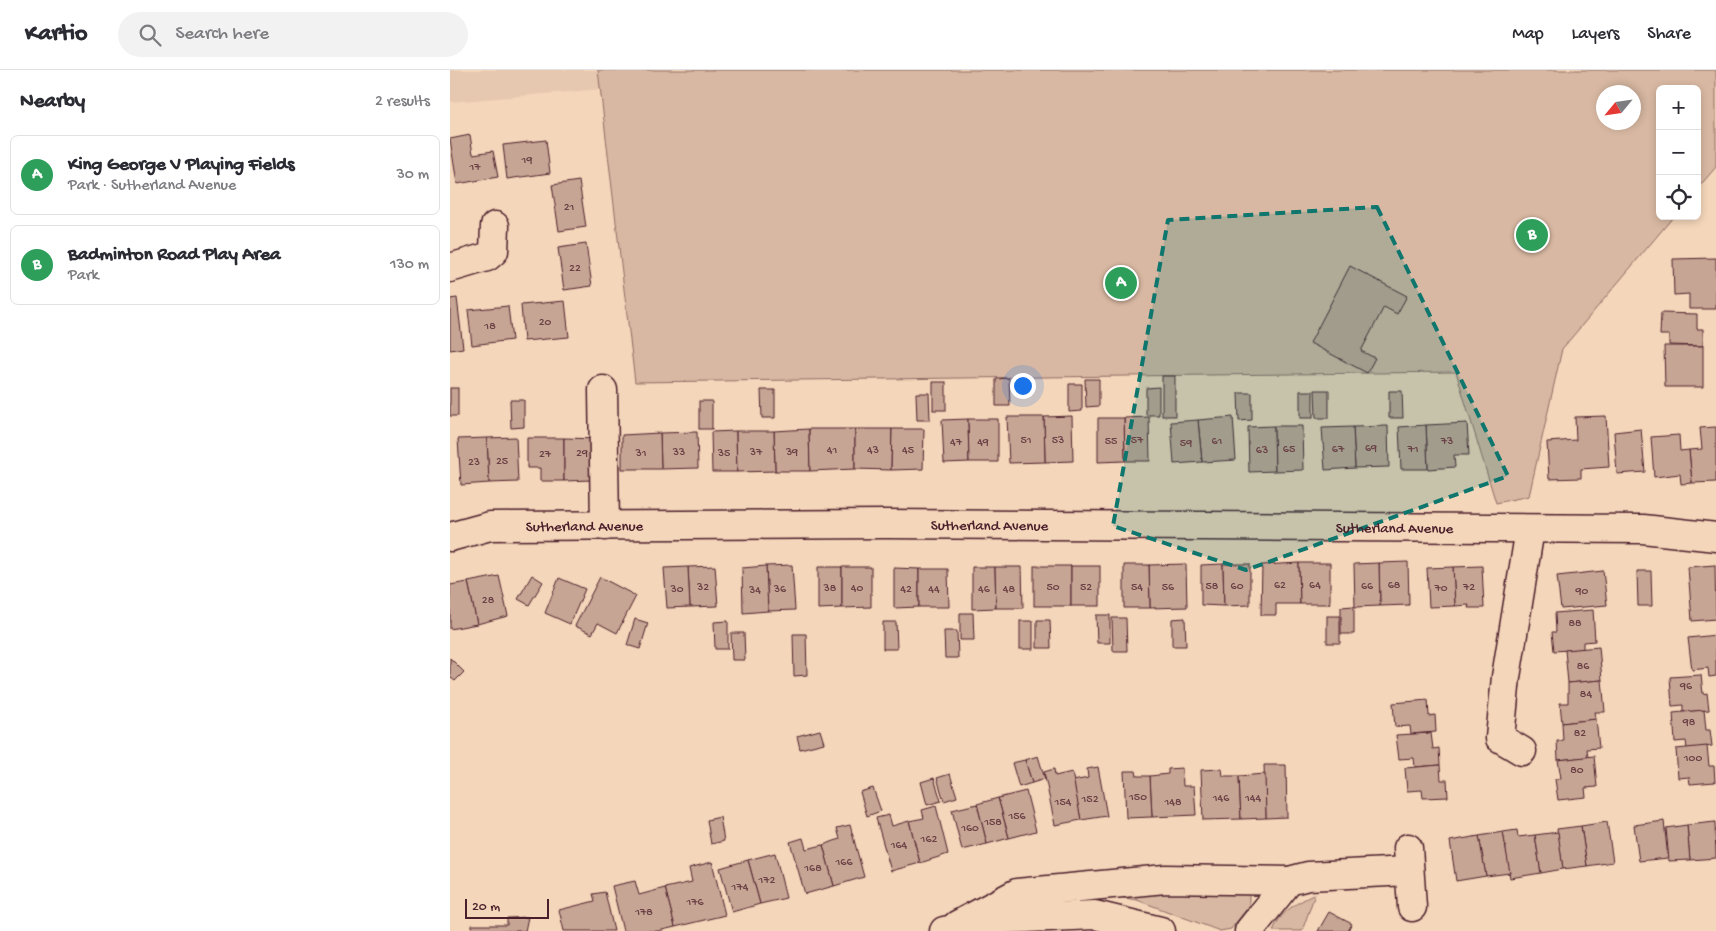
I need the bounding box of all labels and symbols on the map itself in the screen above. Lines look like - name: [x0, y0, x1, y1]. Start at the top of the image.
- north arrow: [1596, 85, 1641, 130]
- house number: 19: [521, 154, 532, 168]
- house number: 17: [468, 161, 481, 175]
- house number: 21: [564, 201, 575, 215]
- pin: B: [1516, 216, 1548, 254]
- house number: 22: [569, 262, 581, 276]
- pin: A: [1105, 264, 1137, 302]
- house number: 20: [539, 316, 552, 330]
- house number: 18: [483, 320, 496, 334]
- your location: [1010, 373, 1036, 399]
- house number: 51: [1020, 434, 1032, 448]
- house number: 53: [1052, 434, 1064, 448]
- house number: 57: [1131, 434, 1144, 448]
- house number: 55: [1105, 435, 1117, 449]
- house number: 61: [1212, 435, 1223, 449]
- house number: 73: [1440, 435, 1453, 449]
- house number: 47: [950, 436, 963, 450]
- house number: 49: [977, 436, 989, 450]
- house number: 59: [1180, 437, 1192, 451]
- house number: 69: [1365, 442, 1377, 456]
- house number: 65: [1283, 443, 1295, 457]
- house number: 67: [1332, 443, 1345, 457]
- house number: 71: [1406, 443, 1419, 457]
- house number: 41: [827, 444, 837, 458]
- house number: 43: [867, 444, 879, 458]
- house number: 45: [902, 444, 914, 458]
- house number: 63: [1256, 444, 1268, 458]
- house number: 33: [672, 446, 685, 460]
- house number: 37: [749, 446, 763, 460]
- house number: 39: [785, 446, 798, 460]
- house number: 29: [576, 447, 588, 461]
- house number: 31: [634, 447, 647, 461]
- house number: 35: [717, 447, 730, 461]
- house number: 27: [539, 448, 552, 462]
- house number: 25: [496, 455, 508, 469]
- house number: 23: [468, 456, 480, 470]
- street label: Sutherland Avenue: [931, 517, 1049, 536]
- street label: Sutherland Avenue: [526, 518, 644, 537]
- street label: Sutherland Avenue: [1336, 520, 1454, 539]
- house number: 62: [1274, 579, 1286, 593]
- house number: 64: [1309, 579, 1321, 593]
- house number: 68: [1388, 579, 1401, 593]
- house number: 58: [1206, 580, 1219, 594]
- house number: 60: [1231, 580, 1244, 594]
- house number: 66: [1361, 580, 1374, 594]
- house number: 32: [696, 581, 709, 595]
- house number: 50: [1046, 581, 1060, 595]
- house number: 52: [1080, 581, 1092, 595]
- house number: 54: [1131, 581, 1143, 595]
- house number: 56: [1162, 581, 1175, 595]
- house number: 72: [1462, 581, 1475, 595]
- house number: 38: [823, 582, 837, 596]
- house number: 40: [851, 582, 863, 596]
- house number: 70: [1433, 582, 1448, 596]
- house number: 30: [669, 583, 684, 597]
- house number: 36: [773, 583, 787, 597]
- house number: 42: [900, 583, 912, 597]
- house number: 44: [928, 583, 940, 597]
- house number: 46: [978, 583, 991, 597]
- house number: 48: [1003, 583, 1016, 597]
- house number: 34: [748, 584, 761, 598]
- house number: 90: [1575, 585, 1589, 599]
- house number: 28: [482, 594, 495, 608]
- house number: 88: [1568, 617, 1582, 631]
- house number: 86: [1577, 660, 1590, 674]
- house number: 96: [1679, 680, 1693, 694]
- house number: 84: [1580, 688, 1592, 702]
- house number: 98: [1682, 716, 1696, 730]
- house number: 82: [1574, 727, 1586, 741]
- house number: 100: [1683, 752, 1702, 766]
- house number: 80: [1570, 764, 1584, 778]
- house number: 150: [1128, 791, 1147, 805]
- house number: 146: [1212, 792, 1230, 806]
- house number: 144: [1244, 792, 1261, 806]
- house number: 152: [1080, 793, 1099, 807]
- house number: 154: [1054, 796, 1072, 810]
- house number: 148: [1163, 796, 1182, 810]
- house number: 156: [1007, 810, 1027, 824]
- house number: 158: [983, 816, 1002, 830]
- house number: 160: [960, 822, 979, 836]
- house number: 162: [920, 833, 938, 847]
- house number: 164: [890, 839, 908, 853]
- house number: 166: [834, 856, 853, 870]
- house number: 168: [803, 862, 822, 876]
- house number: 172: [758, 874, 776, 888]
- house number: 174: [731, 881, 749, 895]
- scale bar: [465, 896, 549, 919]
- house number: 176: [685, 896, 705, 910]
- house number: 178: [634, 906, 653, 920]

